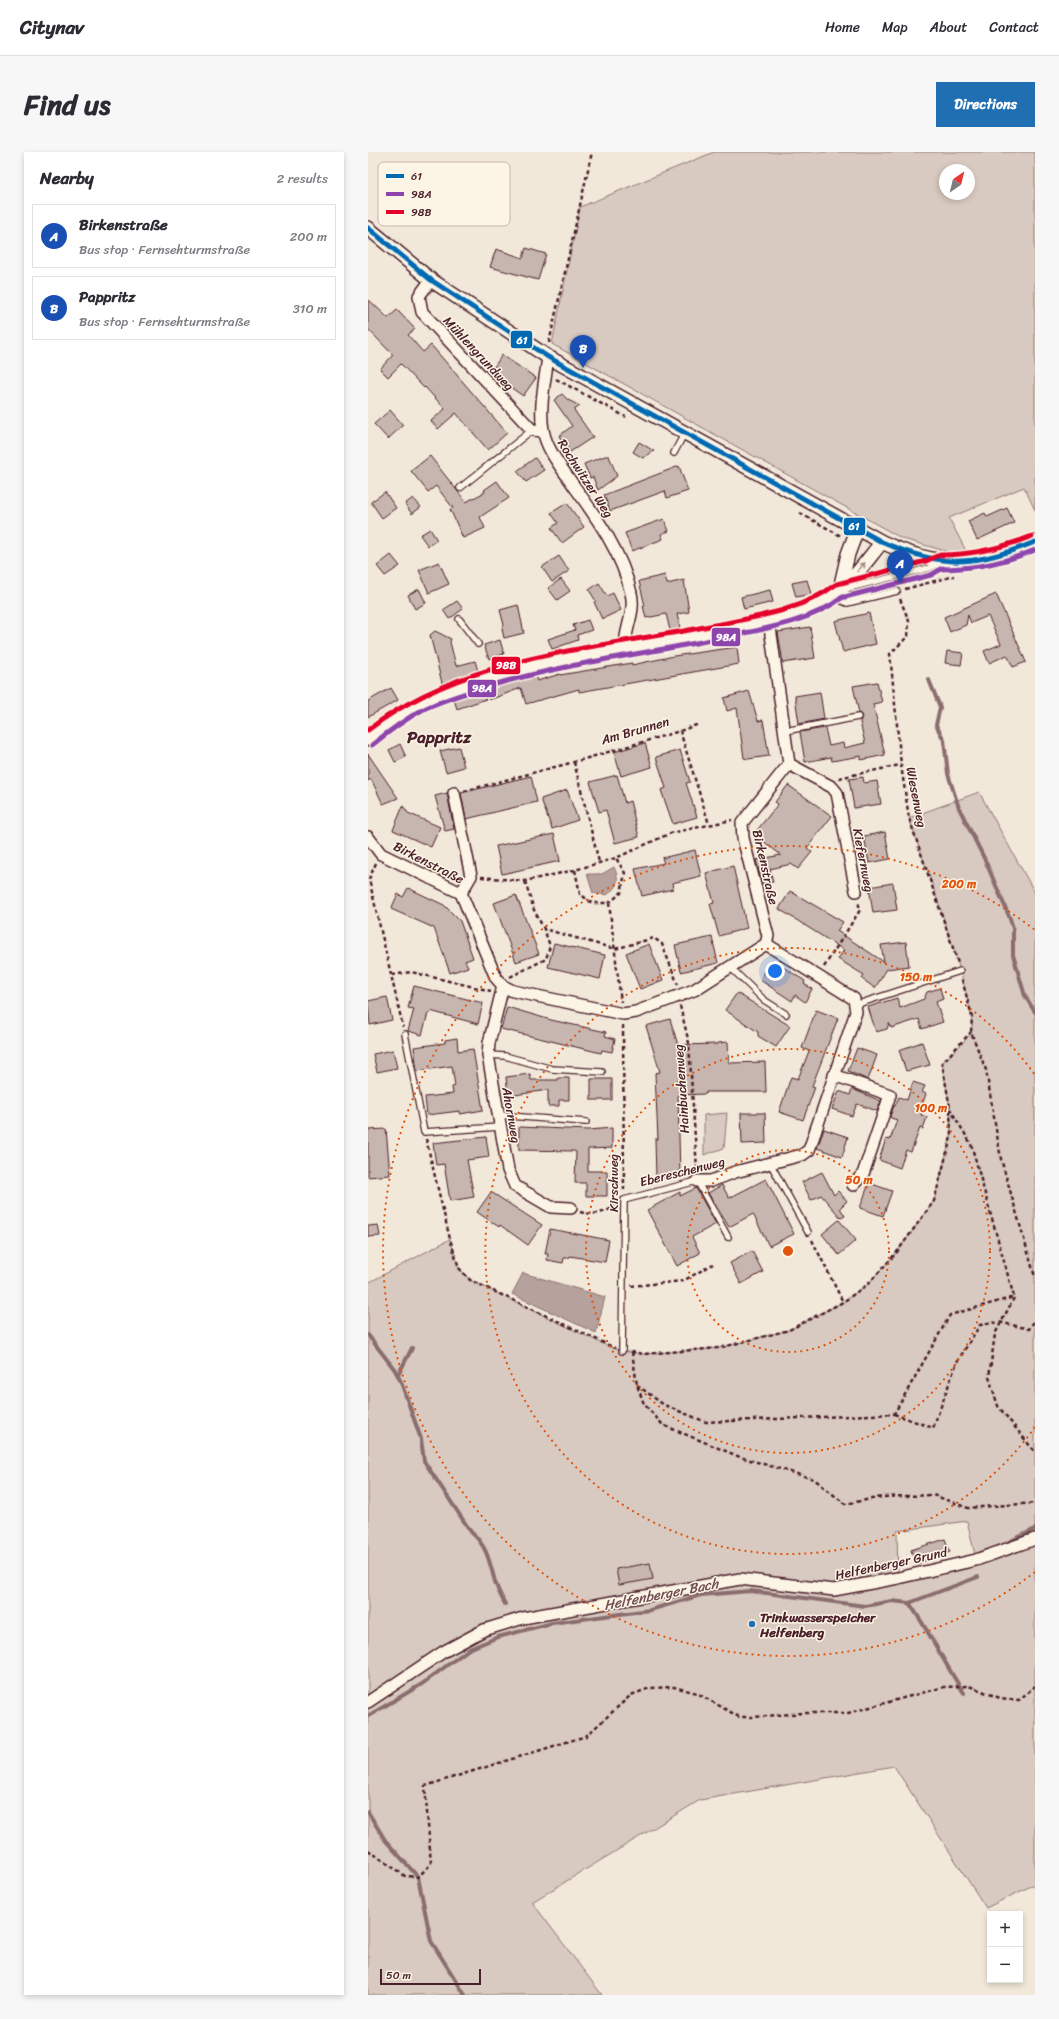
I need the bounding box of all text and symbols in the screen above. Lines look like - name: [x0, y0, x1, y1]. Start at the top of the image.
- text: Citynav: [20, 11, 84, 44]
- text: Home: [825, 15, 860, 40]
- text: Map: [882, 15, 908, 40]
- text: About: [930, 15, 967, 40]
- text: Contact: [989, 15, 1039, 40]
- text: Find us: [24, 80, 111, 129]
- button: Directions: [936, 82, 1035, 127]
- legend: [378, 162, 510, 226]
- text: Nearby: [40, 163, 94, 193]
- north arrow: [939, 164, 975, 200]
- text: 2 results: [277, 167, 328, 190]
- text: 61: [411, 167, 422, 186]
- text: 98A: [411, 185, 432, 204]
- text: 98B: [411, 203, 431, 222]
- text: Birkenstraße: [79, 212, 168, 238]
- text: A: [50, 225, 58, 248]
- text: 200 m: [290, 225, 327, 248]
- text: Bus stop · Fernsehturmstraße: [79, 238, 250, 261]
- text: Pappritz: [79, 284, 135, 310]
- text: B: [50, 297, 58, 320]
- text: 310 m: [293, 297, 327, 320]
- text: Bus stop · Fernsehturmstraße: [79, 310, 250, 333]
- street label: Mühlengrundweg: [437, 310, 520, 397]
- line badge: 61: [510, 330, 533, 349]
- text: 61: [516, 331, 528, 350]
- pin: B: [570, 335, 596, 368]
- street label: Rochwitzer Weg: [551, 434, 620, 523]
- line badge: 61: [843, 517, 866, 536]
- text: 61: [848, 517, 860, 536]
- pin: A: [887, 550, 913, 583]
- one-way arrow: [857, 562, 866, 572]
- line badge: 98A: [711, 627, 741, 647]
- text: 98A: [716, 628, 736, 647]
- line badge: 98B: [491, 656, 521, 675]
- text: 98B: [496, 656, 516, 675]
- line badge: 98A: [467, 679, 497, 698]
- text: 98A: [472, 679, 492, 698]
- street label: Am Brunnen: [597, 710, 672, 751]
- district label: Pappritz: [407, 722, 472, 752]
- street label: Wiesenweg: [899, 765, 934, 830]
- street label: Kiefernweg: [846, 826, 881, 895]
- street label: Birkenstraße: [746, 827, 785, 907]
- street label: Birkenstraße: [389, 835, 469, 890]
- text: 200 m: [941, 873, 977, 895]
- your location: [765, 961, 785, 981]
- text: 150 m: [900, 966, 933, 988]
- street label: Hainbuchenweg: [667, 1043, 696, 1134]
- street label: Ahornweg: [495, 1084, 528, 1145]
- text: 100 m: [915, 1097, 948, 1119]
- street label: Ebereschenweg: [637, 1150, 728, 1193]
- street label: Kirschweg: [602, 1153, 625, 1212]
- text: 50 m: [845, 1169, 873, 1191]
- centre of rings: [781, 1244, 795, 1258]
- street label: Helfenberger Grund: [833, 1540, 950, 1587]
- water label: Helfenberger Bach: [602, 1571, 722, 1618]
- place label: Trinkwasserspeicher Helfenberg: [759, 1606, 877, 1644]
- marker: Trinkwasserspeicher Helfenberg: [747, 1619, 757, 1629]
- map controls: [987, 1911, 1023, 1983]
- button: +: [987, 1911, 1023, 1947]
- button: −: [987, 1947, 1023, 1983]
- text: 50 m: [386, 1966, 411, 1985]
- scale bar: [380, 1967, 481, 1986]

